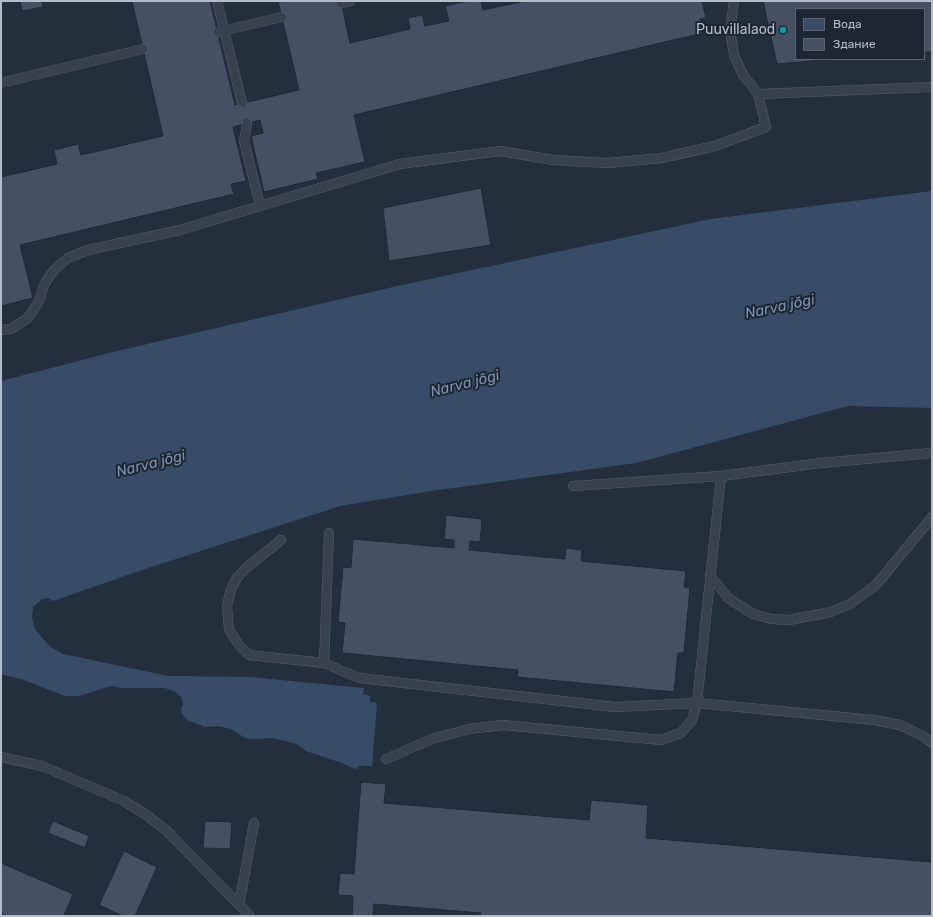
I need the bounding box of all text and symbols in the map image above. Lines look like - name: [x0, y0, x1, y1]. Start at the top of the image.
- legend: [795, 8, 925, 60]
- text: Вода: [833, 17, 862, 31]
- place label: Puuvillalaod: [696, 22, 775, 38]
- marker: Puuvillalaod: [778, 25, 788, 35]
- text: Здание: [833, 37, 876, 51]
- water label: Narva jõgi: [744, 291, 816, 323]
- water label: Narva jõgi: [428, 367, 502, 401]
- water label: Narva jõgi: [114, 447, 188, 481]

